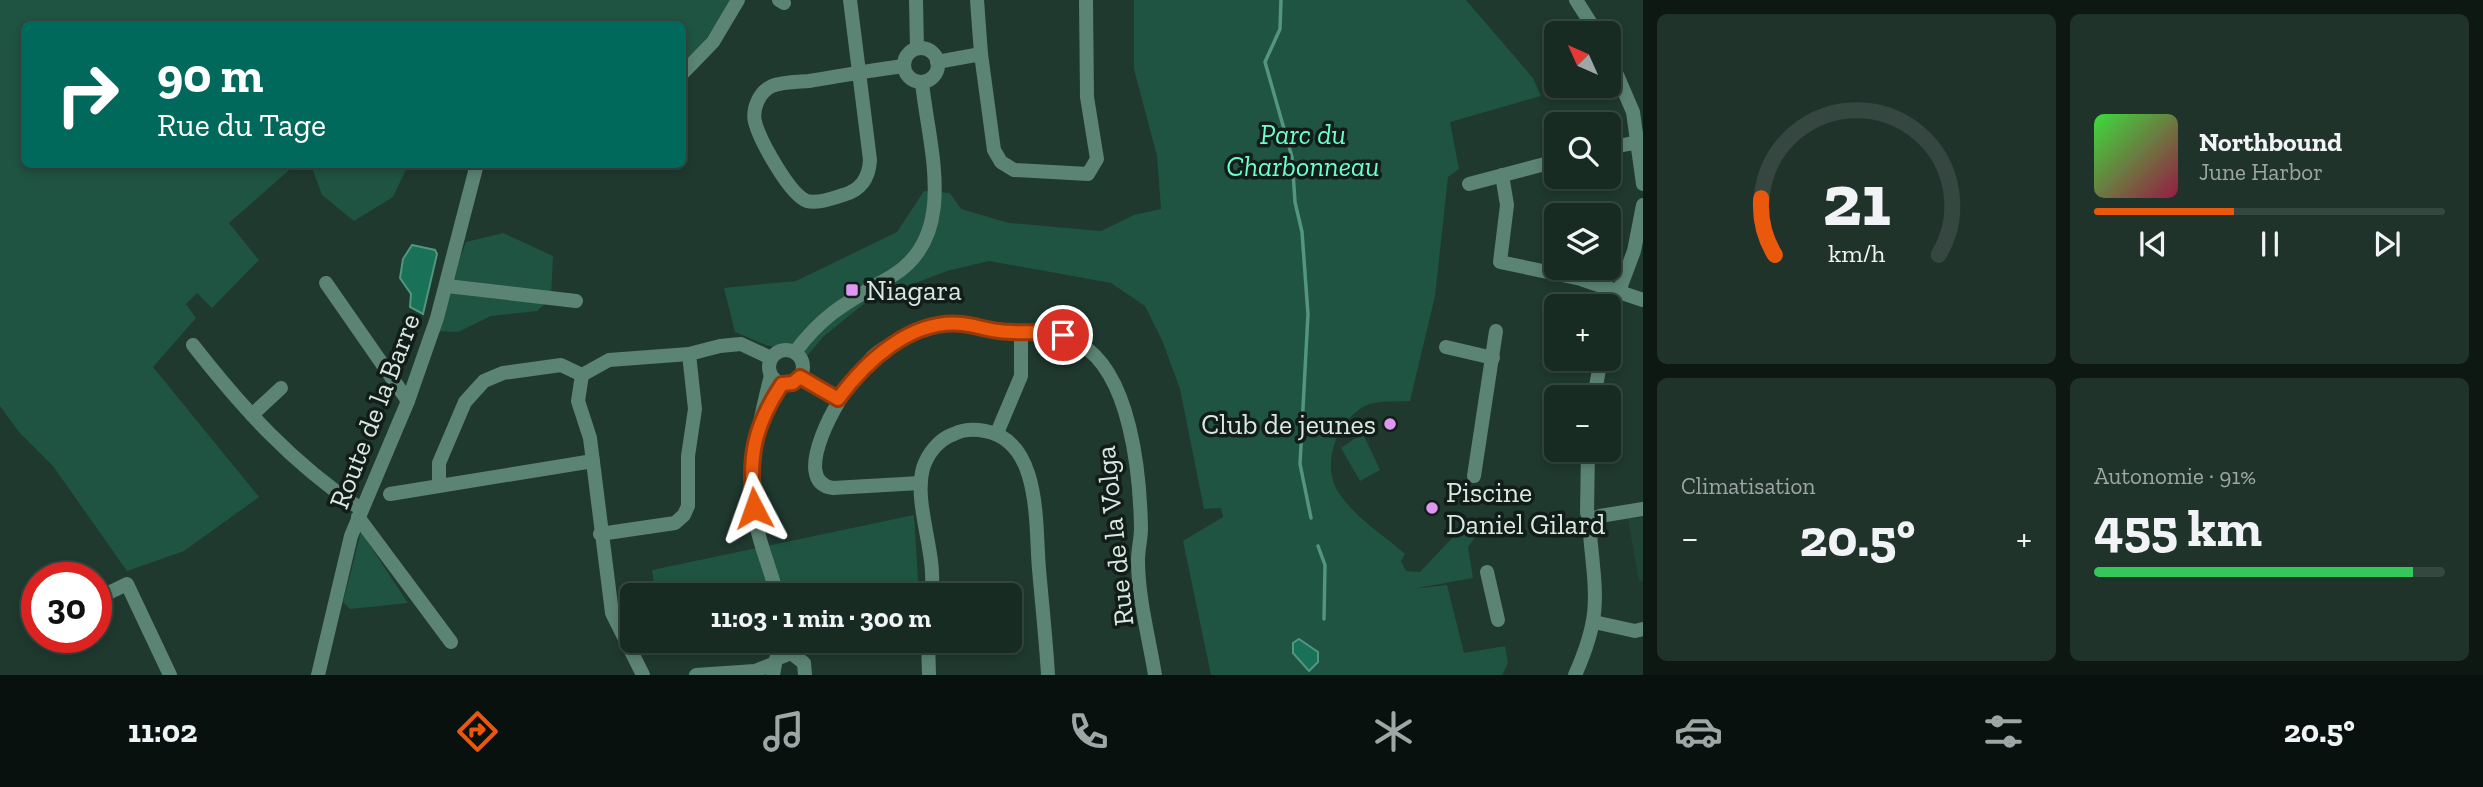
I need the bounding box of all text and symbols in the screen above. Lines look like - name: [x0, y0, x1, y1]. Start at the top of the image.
- north arrow: [1544, 21, 1620, 98]
- map controls: [1544, 21, 1621, 462]
- text: 90 m: [157, 46, 264, 105]
- icon: right: [42, 49, 133, 140]
- text: Rue du Tage: [157, 106, 326, 144]
- button: search: [1544, 112, 1621, 189]
- park label: Parc du Charbonneau: [1226, 118, 1380, 183]
- text: Northbound: [2199, 126, 2342, 158]
- text: 21: [1822, 156, 1891, 244]
- text: June Harbor: [2199, 158, 2323, 186]
- button: layers: [1544, 203, 1621, 280]
- icon: previous: [2134, 225, 2172, 263]
- icon: pause: [2251, 225, 2289, 263]
- icon: next: [2368, 225, 2406, 263]
- text: km/h: [1828, 238, 1885, 268]
- place label: Niagara: [866, 274, 962, 307]
- marker: Niagara: [844, 282, 860, 298]
- button: +: [1544, 294, 1621, 371]
- pin: [1033, 305, 1093, 365]
- street label: Route de la Barre: [322, 309, 427, 513]
- icon: arrive: [1044, 316, 1082, 354]
- button: −: [1544, 385, 1621, 462]
- place label: Club de jeunes: [1201, 408, 1376, 441]
- marker: Club de jeunes: [1382, 416, 1398, 432]
- street label: Rue de la Volga: [1089, 444, 1140, 628]
- text: Autonomie · 91%: [2094, 462, 2256, 490]
- position arrow: [717, 471, 791, 545]
- text: Climatisation: [1681, 472, 1815, 500]
- place label: Piscine Daniel Gilard: [1446, 476, 1605, 541]
- text: 455 km: [2094, 497, 2262, 559]
- marker: Piscine Daniel Gilard: [1424, 500, 1440, 516]
- text: 20.5°: [1800, 507, 1915, 569]
- text: −: [1681, 515, 1699, 561]
- text: +: [2016, 515, 2032, 561]
- speed limit sign: 30: [21, 562, 112, 653]
- text: 11:03 · 1 min · 300 m: [711, 602, 931, 634]
- icon: directions: [453, 707, 502, 756]
- icon: music: [759, 707, 808, 756]
- icon: phone: [1064, 707, 1113, 756]
- icon: climate: [1369, 707, 1418, 756]
- icon: car: [1674, 707, 1723, 756]
- icon: filters: [1979, 707, 2028, 756]
- text: 11:02: [128, 712, 197, 750]
- text: 20.5°: [2284, 712, 2355, 750]

